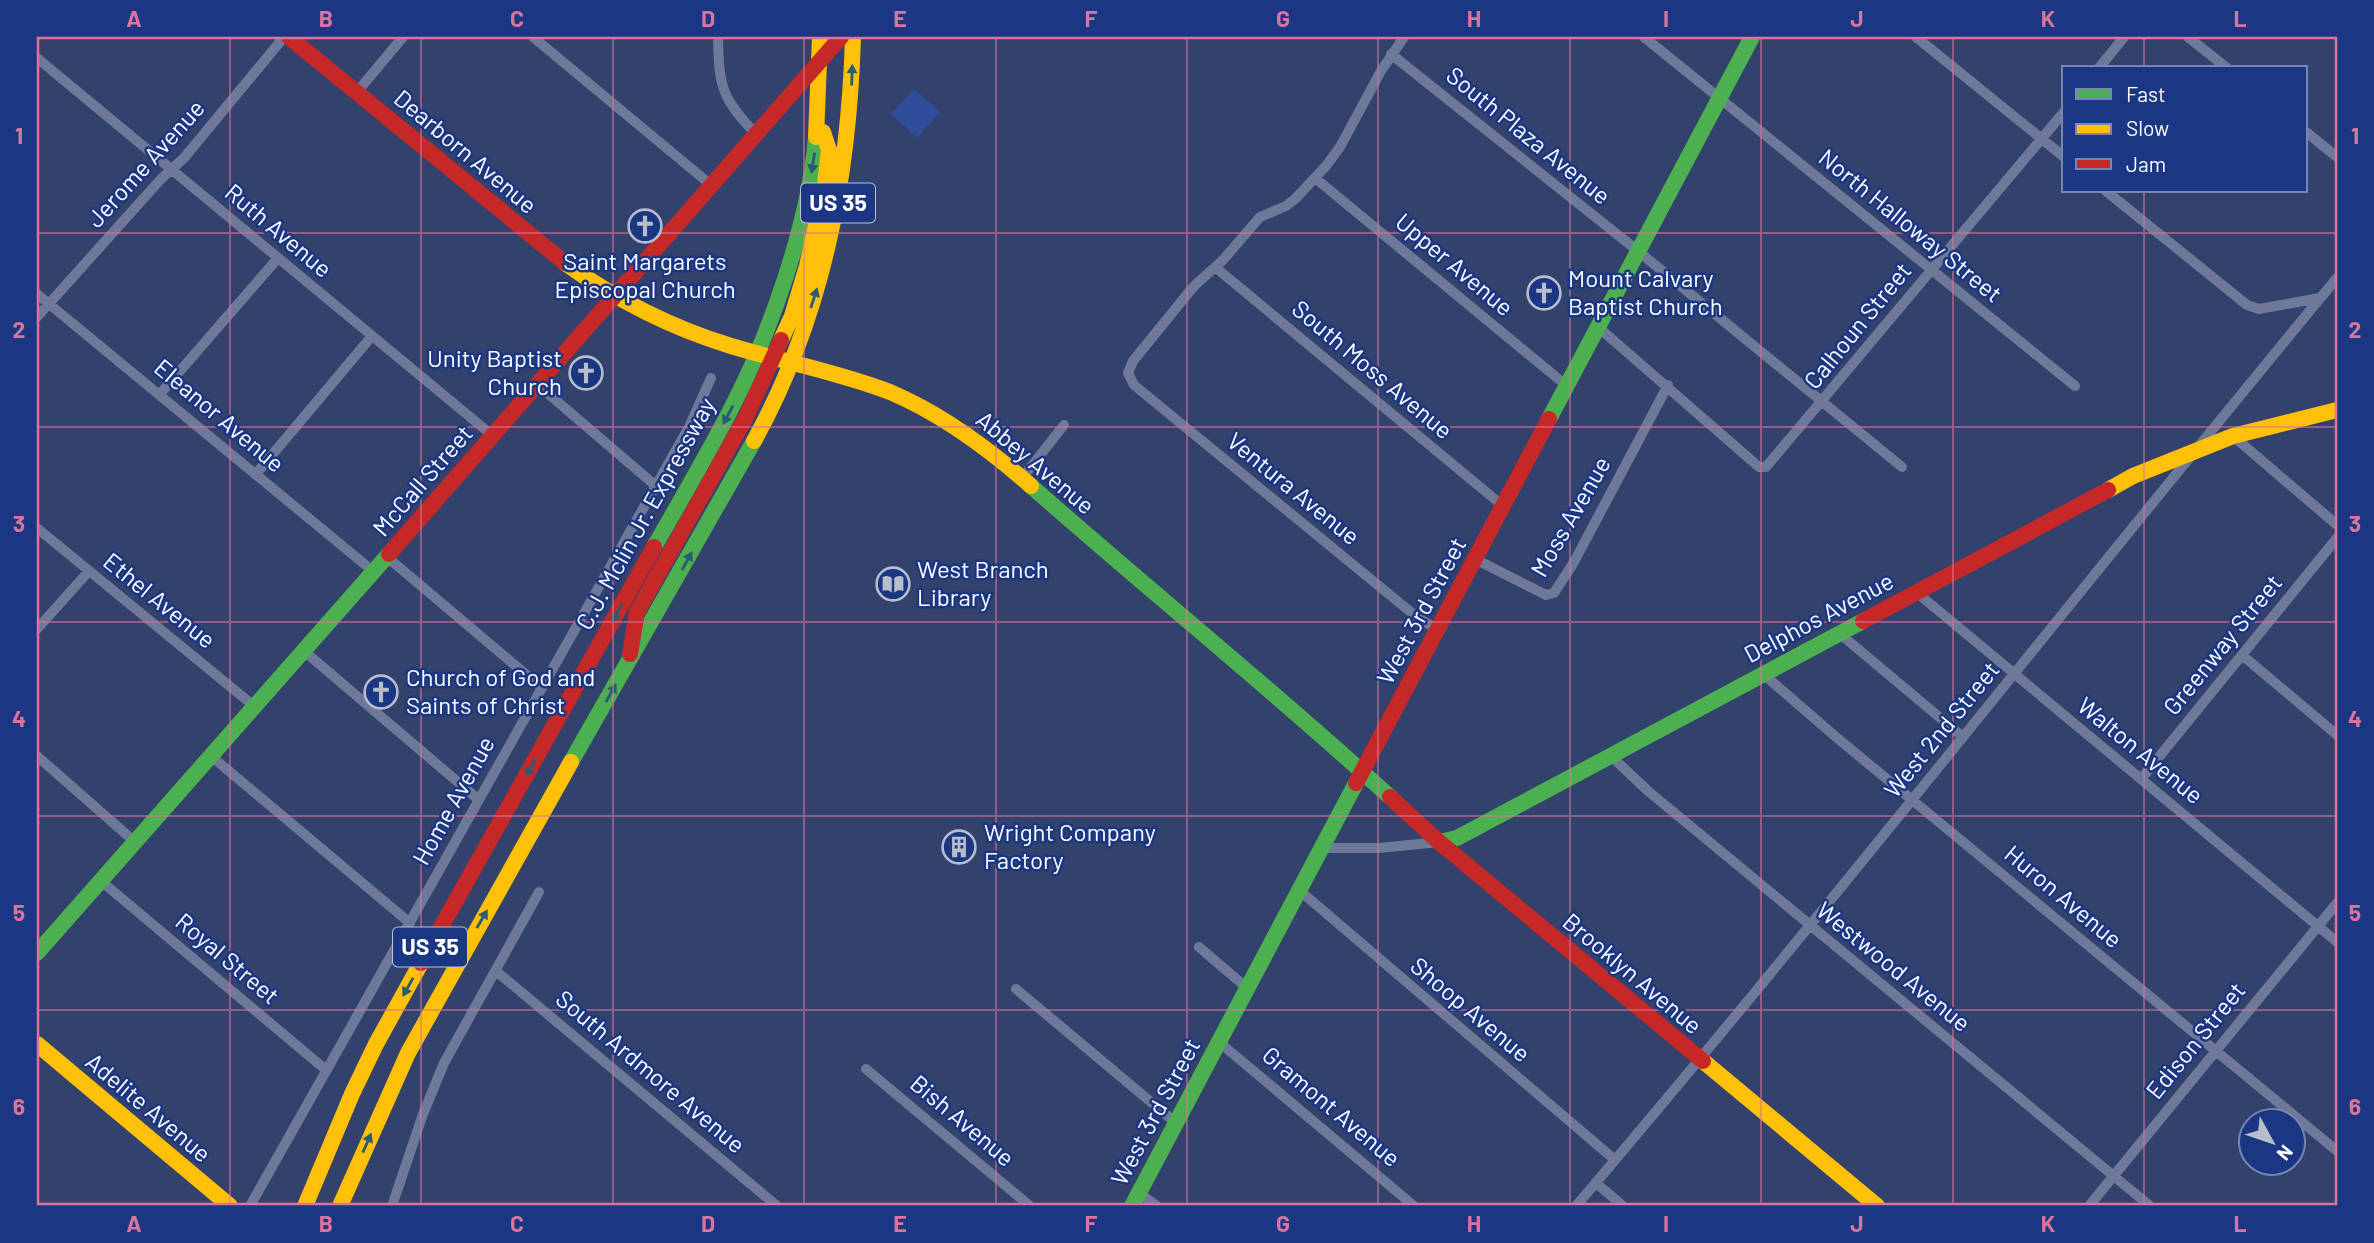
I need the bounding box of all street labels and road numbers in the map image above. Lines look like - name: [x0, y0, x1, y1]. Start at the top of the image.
- street label: South Plaza Avenue: [1441, 60, 1617, 210]
- street label: Dearborn Avenue: [389, 83, 543, 219]
- street label: Jerome Avenue: [80, 93, 210, 233]
- street label: North Halloway Street: [1814, 142, 2008, 308]
- street label: Ruth Avenue: [220, 177, 338, 283]
- road number: US 35: [801, 184, 875, 222]
- street label: Upper Avenue: [1390, 206, 1520, 321]
- street label: Calhoun Street: [1797, 256, 1917, 394]
- street label: South Moss Avenue: [1287, 293, 1459, 444]
- street label: Eleanor Avenue: [149, 352, 291, 478]
- street label: C.J. Mclin Jr. Expressway: [569, 392, 721, 634]
- street label: Abbey Avenue: [971, 404, 1101, 520]
- street label: McCall Street: [366, 419, 478, 541]
- street label: Ventura Avenue: [1222, 425, 1366, 550]
- street label: Moss Avenue: [1524, 451, 1616, 582]
- street label: West 3rd Street: [1370, 532, 1471, 689]
- street label: Ethel Avenue: [98, 546, 222, 654]
- street label: Delphos Avenue: [1739, 565, 1898, 668]
- street label: Greenway Street: [2156, 568, 2287, 720]
- street label: West 2nd Street: [1877, 655, 2005, 803]
- street label: Walton Avenue: [2072, 690, 2210, 809]
- street label: Home Avenue: [406, 731, 500, 870]
- street label: Huron Avenue: [1999, 838, 2129, 953]
- street label: Westwood Avenue: [1811, 895, 1977, 1037]
- street label: Royal Street: [170, 906, 286, 1009]
- street label: Brooklyn Avenue: [1558, 906, 1708, 1039]
- road number: US 35: [393, 928, 467, 966]
- street label: Shoop Avenue: [1405, 950, 1537, 1067]
- street label: Edison Street: [2139, 976, 2251, 1104]
- street label: South Ardmore Avenue: [550, 983, 751, 1158]
- street label: West 3rd Street: [1104, 1033, 1205, 1190]
- street label: Gramont Avenue: [1257, 1040, 1407, 1172]
- street label: Adelite Avenue: [81, 1046, 217, 1167]
- street label: Bish Avenue: [905, 1068, 1021, 1172]

